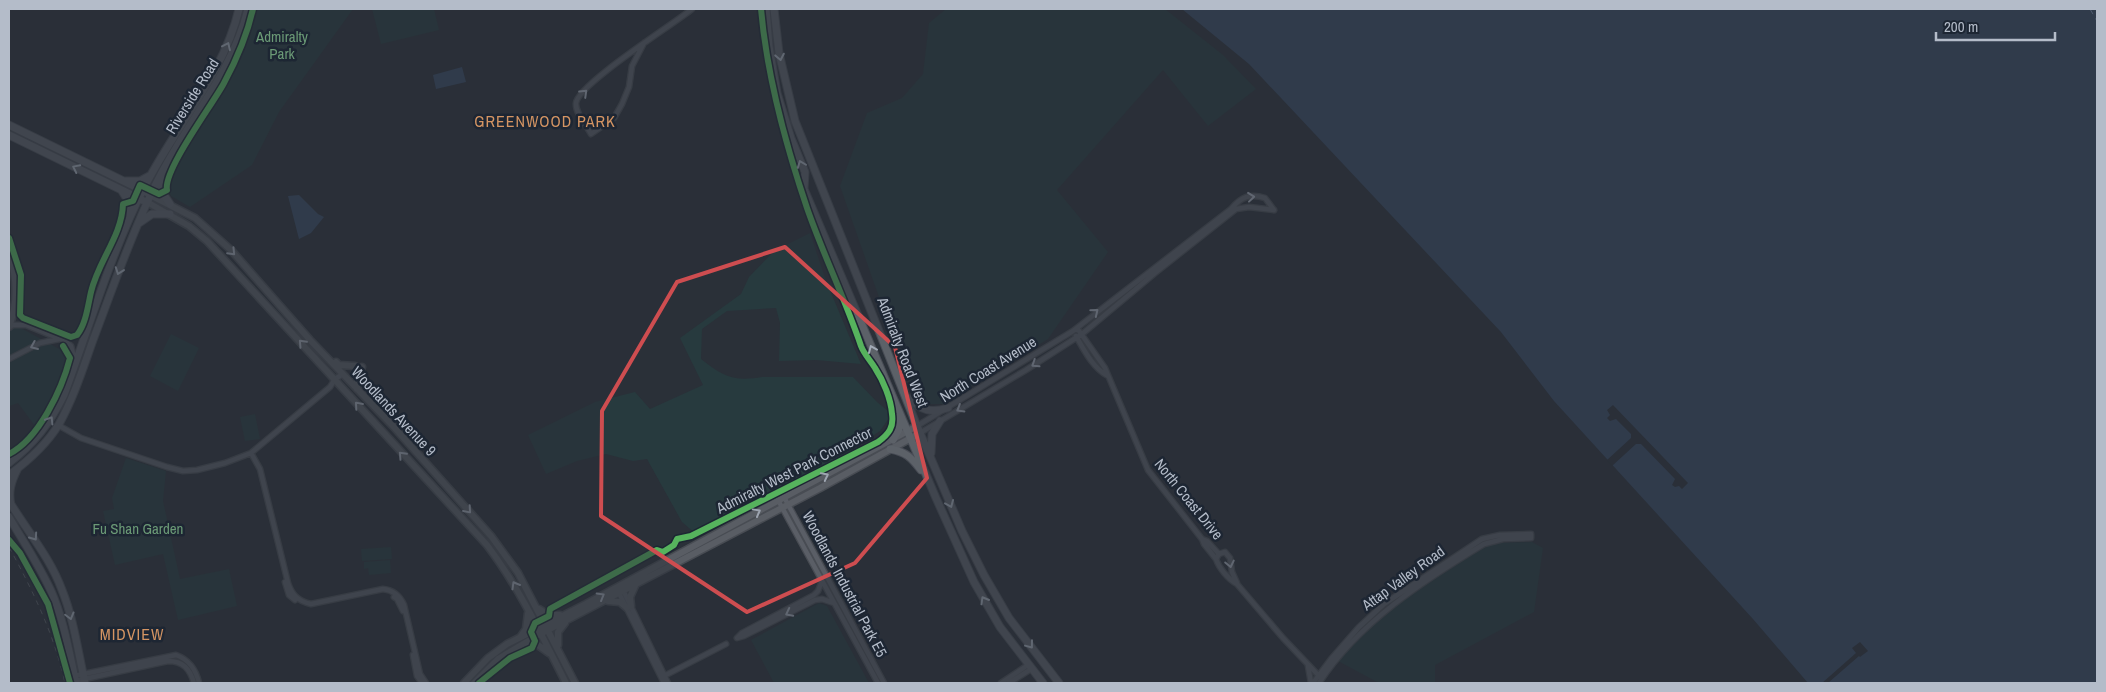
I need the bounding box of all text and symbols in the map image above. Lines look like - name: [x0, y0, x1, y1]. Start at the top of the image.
- scale bar: [1936, 10, 2055, 42]
- text: 200 m: [1944, 16, 1978, 37]
- park label: Admiralty Park: [255, 26, 309, 64]
- one-way arrow: [220, 42, 230, 51]
- one-way arrow: [774, 53, 784, 62]
- street label: Riverside Road: [160, 54, 224, 138]
- one-way arrow: [578, 90, 587, 99]
- district label: GREENWOOD PARK: [474, 110, 616, 132]
- one-way arrow: [797, 160, 808, 169]
- one-way arrow: [72, 164, 81, 174]
- one-way arrow: [1247, 192, 1255, 203]
- one-way arrow: [226, 246, 235, 255]
- one-way arrow: [115, 266, 125, 274]
- street label: Admiralty Road West: [872, 293, 934, 410]
- one-way arrow: [1090, 309, 1099, 318]
- street label: North Coast Avenue: [936, 331, 1040, 407]
- one-way arrow: [30, 340, 39, 351]
- one-way arrow: [299, 340, 308, 349]
- one-way arrow: [868, 345, 879, 354]
- one-way arrow: [1032, 358, 1041, 367]
- street label: Woodlands Avenue 9: [347, 361, 441, 461]
- one-way arrow: [354, 401, 363, 410]
- one-way arrow: [957, 402, 966, 412]
- one-way arrow: [44, 417, 53, 426]
- street label: Admiralty West Park Connector: [712, 422, 875, 519]
- one-way arrow: [399, 451, 408, 460]
- street label: North Coast Drive: [1150, 454, 1228, 544]
- one-way arrow: [819, 472, 828, 482]
- one-way arrow: [944, 499, 955, 508]
- one-way arrow: [462, 504, 471, 513]
- street label: Woodlands Industrial Park E5: [798, 507, 892, 661]
- one-way arrow: [751, 508, 760, 518]
- park label: Fu Shan Garden: [93, 518, 183, 539]
- one-way arrow: [28, 531, 37, 540]
- street label: Attap Valley Road: [1357, 541, 1449, 616]
- one-way arrow: [1224, 560, 1235, 569]
- one-way arrow: [511, 582, 521, 591]
- one-way arrow: [596, 592, 605, 602]
- one-way arrow: [980, 596, 990, 605]
- one-way arrow: [786, 607, 795, 617]
- one-way arrow: [64, 611, 75, 620]
- district label: MIDVIEW: [100, 623, 164, 645]
- one-way arrow: [1024, 639, 1032, 648]

